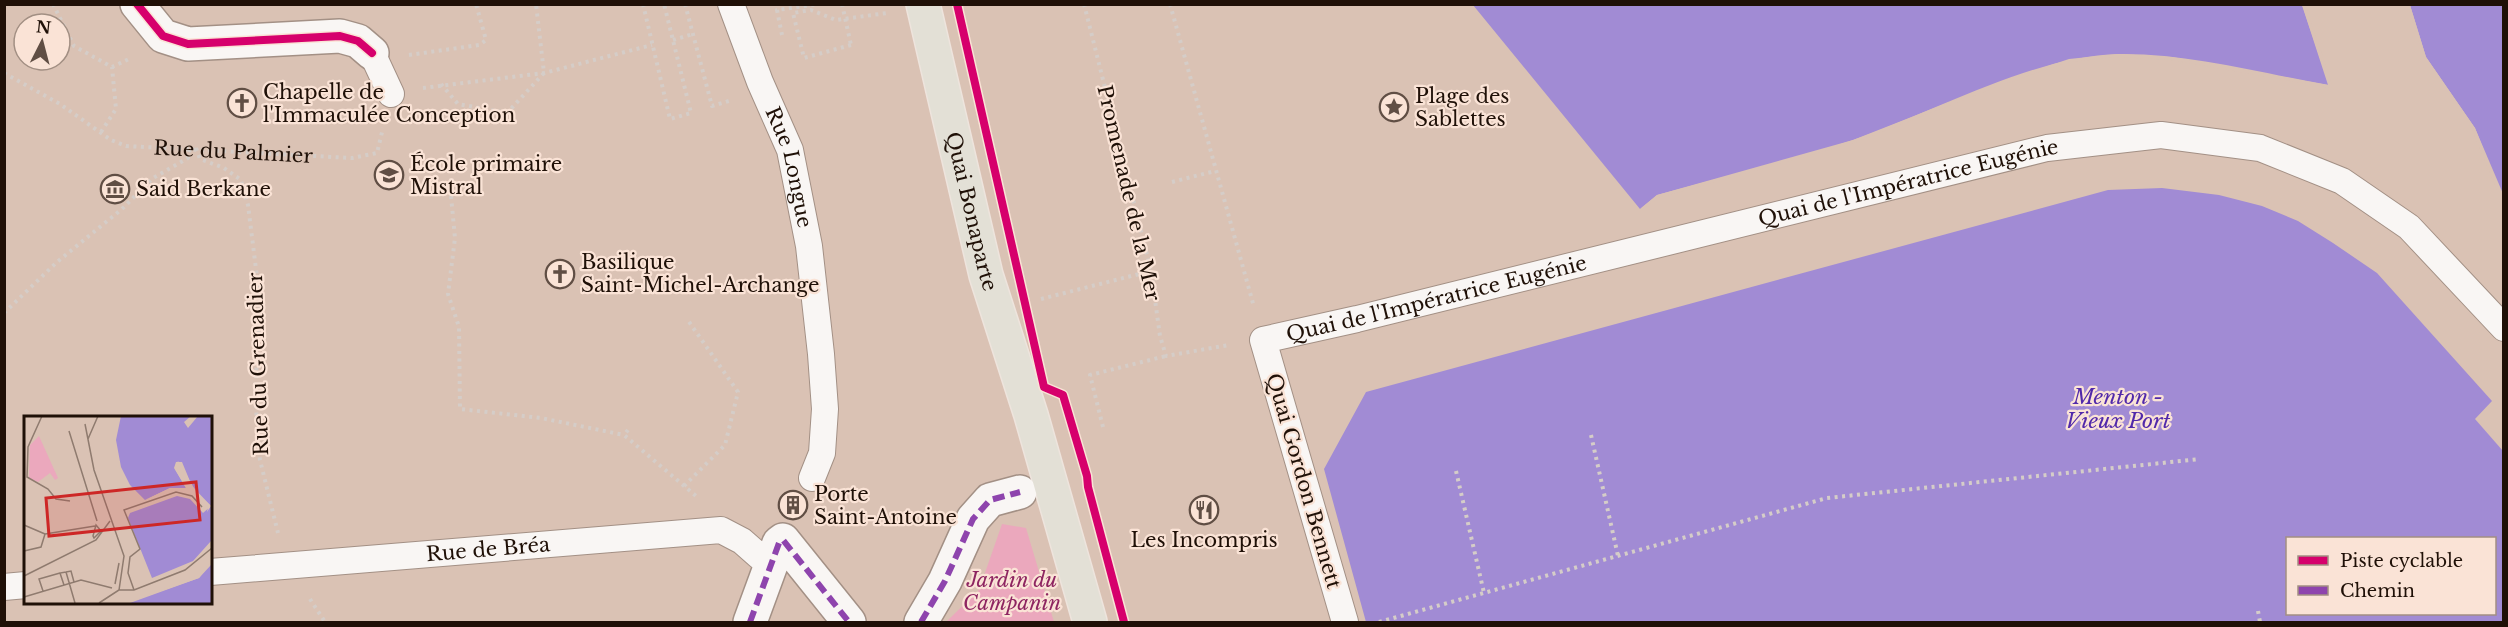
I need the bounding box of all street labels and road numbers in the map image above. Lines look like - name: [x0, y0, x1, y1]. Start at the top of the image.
- street label: Promenade de la Mer: [1092, 83, 1166, 304]
- street label: Rue Longue: [761, 103, 817, 230]
- street label: Quai Bonaparte: [941, 130, 1002, 294]
- street label: Rue du Palmier: [153, 135, 314, 168]
- street label: Quai de l'Impératrice Eugénie: [1756, 135, 2060, 231]
- street label: Quai de l'Impératrice Eugénie: [1284, 251, 1589, 346]
- street label: Rue du Grenadier: [243, 272, 273, 456]
- street label: Quai Gordon Bennett: [1262, 371, 1346, 592]
- street label: Rue de Bréa: [425, 532, 552, 566]

